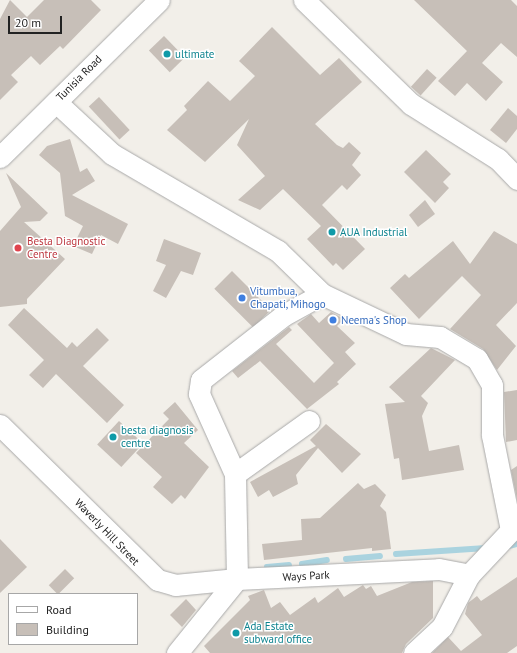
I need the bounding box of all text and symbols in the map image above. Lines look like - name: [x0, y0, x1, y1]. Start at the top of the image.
- scale bar: [10, 8, 64, 34]
- text: 20 m: [15, 15, 41, 30]
- place label: ultimate: [175, 47, 214, 61]
- marker: ultimate: [162, 49, 172, 59]
- street label: Tunisia Road: [53, 52, 105, 104]
- place label: AUA Industrial: [340, 225, 408, 239]
- marker: AUA Industrial: [327, 227, 337, 237]
- place label: Besta Diagnostic Centre: [27, 235, 105, 261]
- marker: Besta Diagnostic Centre: [12, 242, 24, 254]
- place label: Vitumbua, Chapati, Mihogo: [250, 285, 327, 311]
- marker: Vitumbua, Chapati, Mihogo: [237, 293, 247, 303]
- place label: Neema's Shop: [341, 313, 407, 327]
- marker: Neema's Shop: [328, 315, 338, 325]
- place label: besta diagnosis centre: [121, 424, 194, 450]
- marker: besta diagnosis centre: [108, 432, 118, 442]
- street label: Waverly Hill Street: [72, 496, 142, 568]
- street label: Ways Park: [282, 568, 330, 584]
- legend: [8, 593, 138, 645]
- text: Road: [46, 602, 71, 617]
- place label: Ada Estate subward office: [244, 620, 312, 646]
- text: Building: [46, 622, 89, 637]
- marker: Ada Estate subward office: [231, 628, 241, 638]

